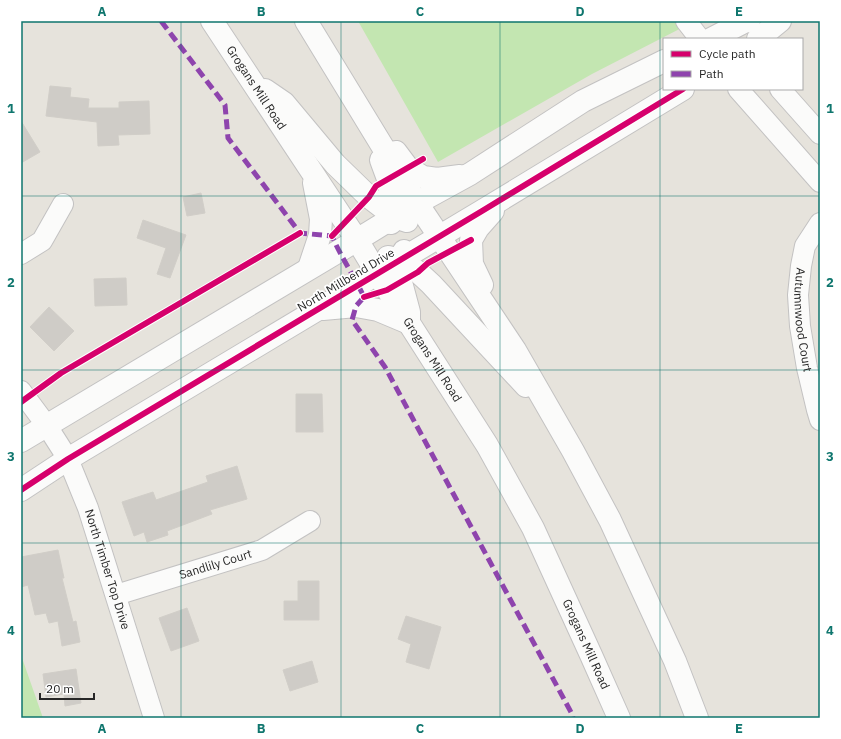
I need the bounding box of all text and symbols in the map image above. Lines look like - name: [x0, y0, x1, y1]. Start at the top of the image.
- text: A: [98, 3, 107, 20]
- text: B: [257, 3, 266, 20]
- text: C: [416, 3, 425, 20]
- text: D: [575, 3, 585, 20]
- text: E: [735, 3, 743, 20]
- legend: [663, 38, 803, 90]
- street label: Grogans Mill Road: [223, 43, 290, 132]
- text: Cycle path: [699, 46, 756, 61]
- text: Path: [699, 66, 724, 81]
- text: 1: [7, 100, 15, 117]
- text: 1: [826, 100, 834, 117]
- street label: North Millbend Drive: [294, 244, 397, 315]
- street label: Autumnwood Court: [791, 267, 816, 373]
- text: 2: [7, 274, 15, 291]
- text: 2: [826, 274, 834, 291]
- street label: Grogans Mill Road: [400, 314, 465, 404]
- text: 3: [7, 448, 15, 465]
- text: 3: [826, 448, 834, 465]
- street label: North Timber Top Drive: [82, 507, 134, 632]
- street label: Sandlily Court: [177, 546, 253, 582]
- street label: Grogans Mill Road: [559, 597, 613, 691]
- text: 4: [7, 622, 15, 639]
- text: 4: [826, 622, 834, 639]
- scale bar: [40, 675, 94, 701]
- text: 20 m: [46, 681, 74, 696]
- text: A: [98, 720, 107, 737]
- text: B: [257, 720, 266, 737]
- text: C: [416, 720, 425, 737]
- text: D: [575, 720, 585, 737]
- text: E: [735, 720, 743, 737]

